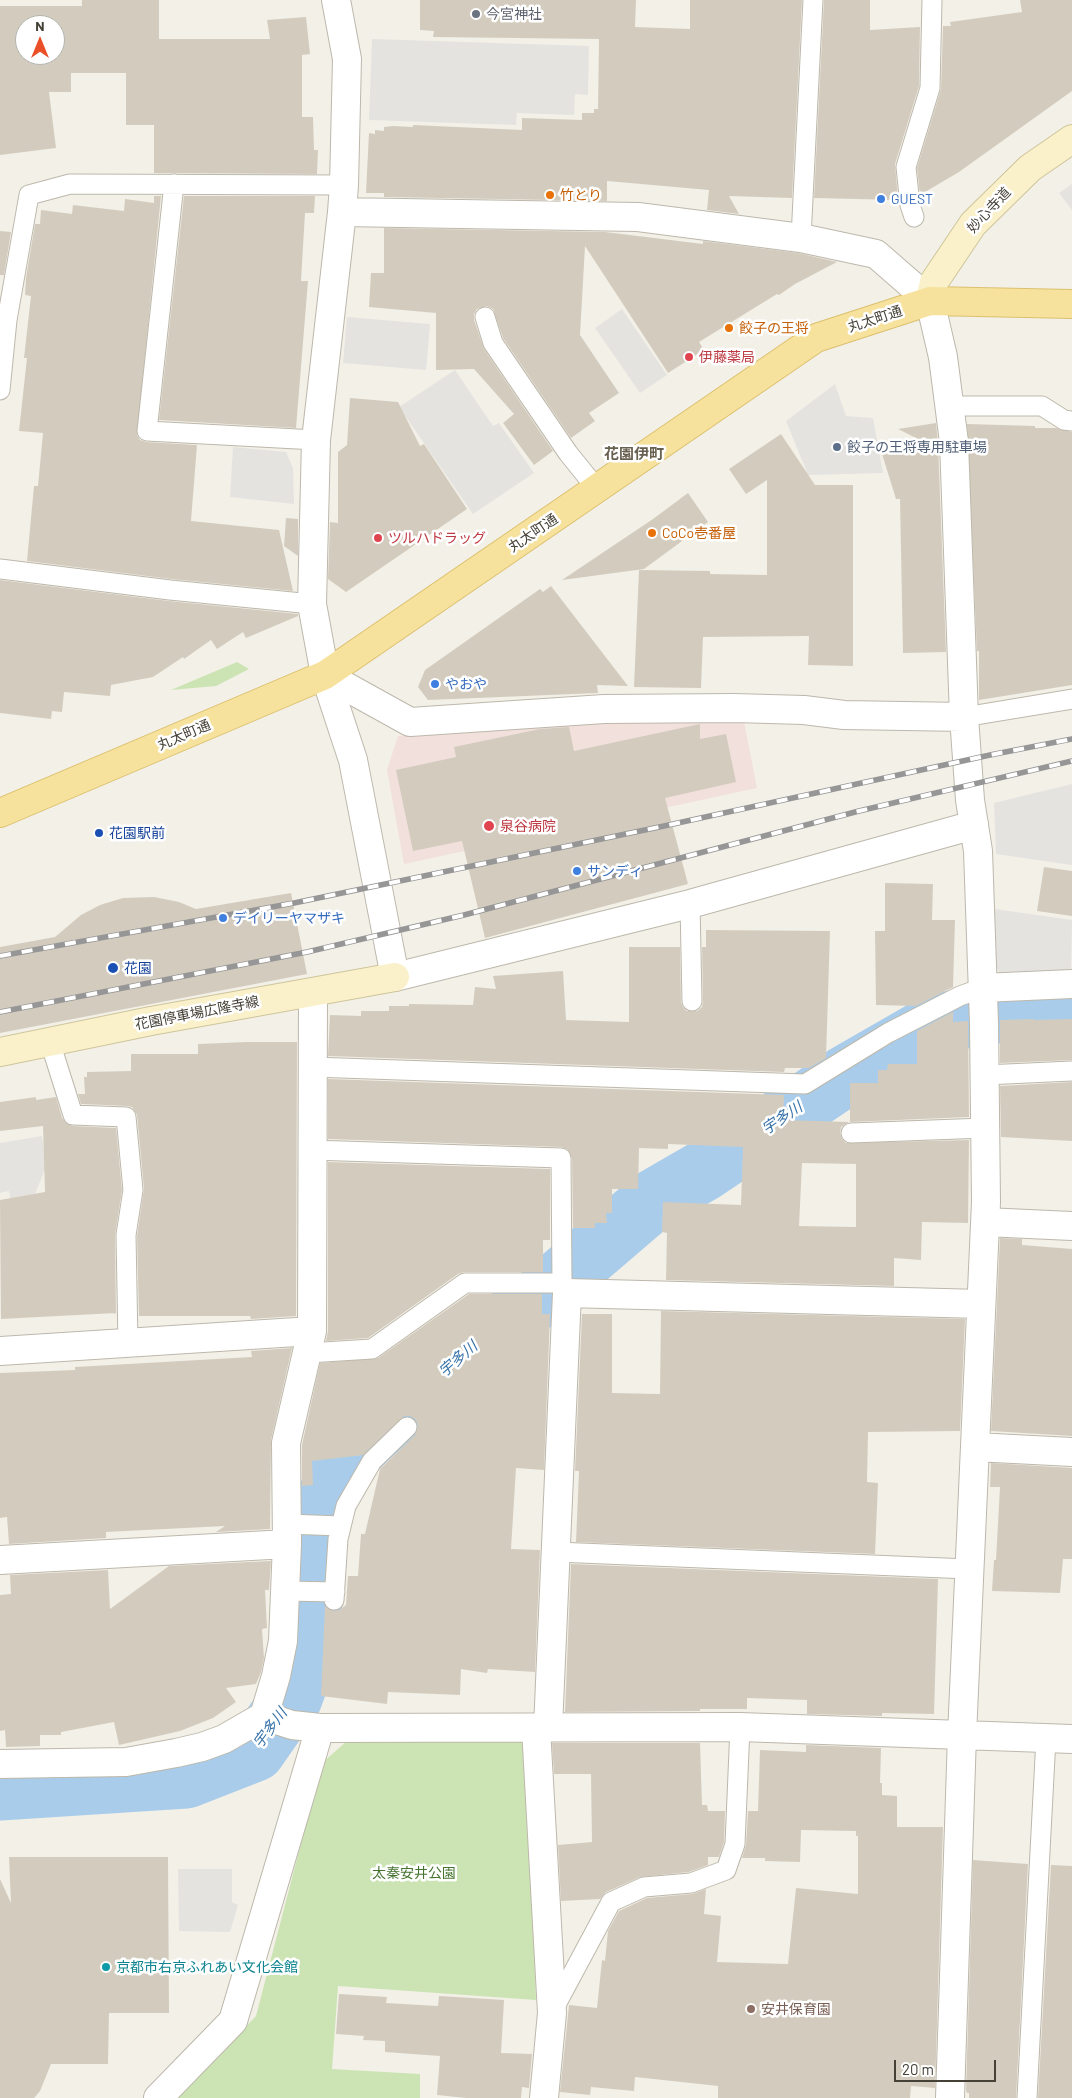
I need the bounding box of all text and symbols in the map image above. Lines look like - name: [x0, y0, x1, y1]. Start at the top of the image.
- place label: 今宮神社: [486, 6, 542, 22]
- marker: 今宮神社: [470, 8, 482, 20]
- north arrow: [15, 15, 65, 65]
- text: N: [35, 17, 45, 34]
- street label: 妙心寺道: [964, 184, 1014, 236]
- place label: 竹とり: [560, 187, 602, 203]
- marker: 竹とり: [544, 189, 556, 201]
- place label: GUEST: [891, 191, 933, 207]
- marker: GUEST: [875, 193, 887, 205]
- street label: 丸太町通: [846, 302, 904, 336]
- place label: 餃子の王将: [739, 320, 809, 336]
- marker: 餃子の王将: [723, 322, 735, 334]
- place label: 伊藤薬局: [699, 349, 755, 365]
- marker: 伊藤薬局: [683, 351, 695, 363]
- place label: 餃子の王将専用駐車場: [847, 439, 987, 455]
- marker: 餃子の王将専用駐車場: [831, 441, 843, 453]
- district label: 花園伊町: [604, 445, 664, 463]
- street label: 丸太町通: [505, 510, 561, 556]
- place label: CoCo壱番屋: [662, 525, 736, 541]
- marker: CoCo壱番屋: [646, 527, 658, 539]
- place label: ツルハドラッグ: [388, 530, 486, 546]
- marker: ツルハドラッグ: [372, 532, 384, 544]
- place label: やおや: [445, 676, 487, 692]
- marker: やおや: [429, 678, 441, 690]
- street label: 丸太町通: [155, 716, 213, 754]
- place label: 泉谷病院: [500, 818, 556, 834]
- marker: 泉谷病院: [482, 819, 496, 833]
- place label: 花園駅前: [109, 825, 165, 841]
- marker: 花園駅前: [93, 827, 105, 839]
- place label: サンディ: [587, 863, 643, 879]
- marker: サンディ: [571, 865, 583, 877]
- place label: デイリーヤマザキ: [233, 910, 345, 926]
- marker: デイリーヤマザキ: [217, 912, 229, 924]
- place label: 花園: [124, 960, 152, 976]
- marker: 花園: [106, 961, 120, 975]
- street label: 花園停車場広隆寺線: [134, 993, 260, 1033]
- water label: 宇多川: [758, 1098, 806, 1138]
- water label: 宇多川: [435, 1337, 481, 1381]
- water label: 宇多川: [249, 1705, 291, 1751]
- park label: 太秦安井公園: [372, 1865, 456, 1881]
- place label: 京都市右京ふれあい文化会館: [116, 1959, 298, 1975]
- marker: 京都市右京ふれあい文化会館: [100, 1961, 112, 1973]
- place label: 安井保育園: [761, 2001, 831, 2017]
- marker: 安井保育園: [745, 2003, 757, 2015]
- scale bar: [897, 2050, 1000, 2082]
- text: 20 m: [902, 2060, 934, 2078]

